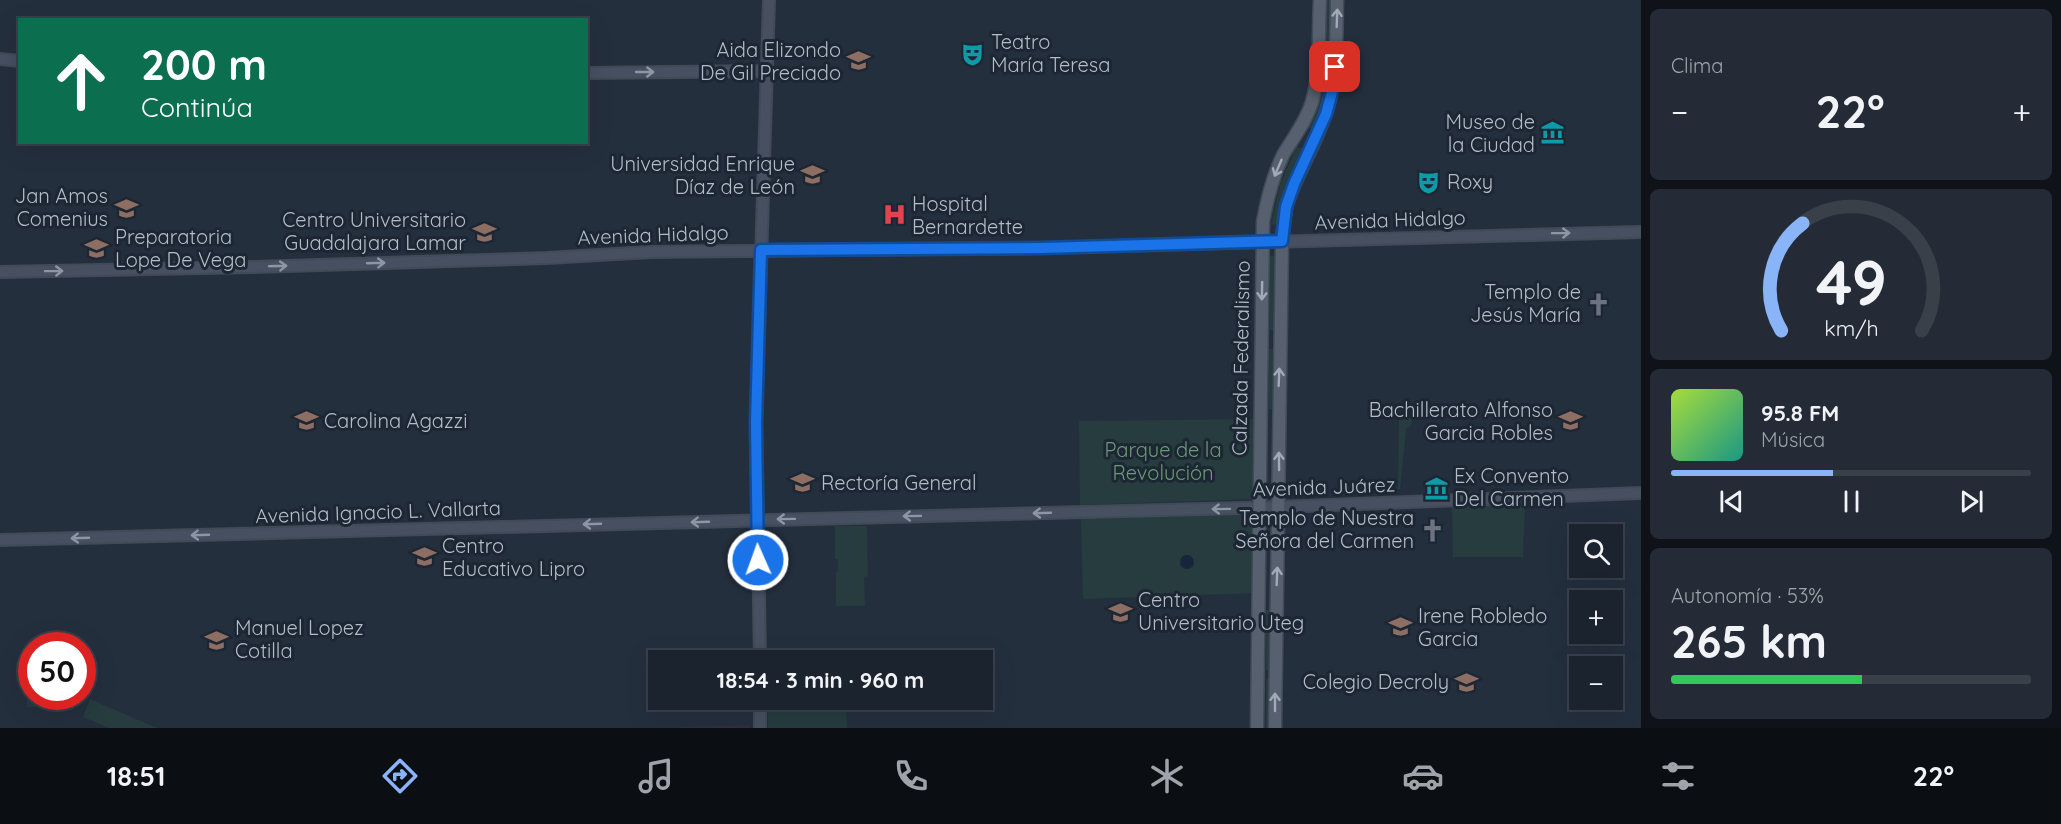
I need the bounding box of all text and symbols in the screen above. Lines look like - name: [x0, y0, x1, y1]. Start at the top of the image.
- one-way arrow: [1331, 8, 1342, 28]
- place label: Teatro María Teresa: [991, 29, 1110, 77]
- place label: Aida Elizondo De Gil Preciado: [700, 37, 841, 85]
- text: 200 m: [141, 38, 267, 91]
- theatre icon: Teatro María Teresa: [960, 41, 986, 67]
- pin: [1309, 41, 1360, 92]
- icon: ahead: [42, 42, 120, 120]
- school or university icon: Aida Elizondo De Gil Preciado: [846, 48, 872, 74]
- icon: arrive: [1318, 50, 1351, 83]
- text: Clima: [1671, 53, 1723, 78]
- one-way arrow: [634, 66, 654, 78]
- text: 22°: [1816, 83, 1885, 139]
- text: Continúa: [141, 90, 253, 124]
- text: −: [1671, 91, 1688, 132]
- text: +: [2012, 91, 2031, 132]
- place label: Museo de la Ciudad: [1445, 109, 1535, 157]
- museum icon: Museo de la Ciudad: [1540, 120, 1566, 146]
- place label: Universidad Enrique Díaz de León: [610, 151, 795, 199]
- one-way arrow: [1272, 159, 1283, 177]
- school or university icon: Universidad Enrique Díaz de León: [800, 162, 826, 188]
- theatre icon: Roxy: [1416, 169, 1442, 195]
- place label: Roxy: [1447, 169, 1493, 194]
- place label: Jan Amos Comenius: [15, 183, 108, 231]
- place label: Hospital Bernardette: [912, 191, 1023, 239]
- school or university icon: Jan Amos Comenius: [113, 195, 139, 221]
- hospital icon: Hospital Bernardette: [881, 202, 907, 228]
- street label: Avenida Hidalgo: [1314, 204, 1466, 235]
- place label: Centro Universitario Guadalajara Lamar: [282, 207, 466, 255]
- school or university icon: Centro Universitario Guadalajara Lamar: [471, 219, 497, 245]
- street label: Avenida Hidalgo: [577, 219, 729, 250]
- place label: Preparatoria Lope De Vega: [115, 224, 246, 272]
- one-way arrow: [1551, 227, 1571, 239]
- school or university icon: Preparatoria Lope De Vega: [84, 235, 110, 261]
- text: 49: [1816, 243, 1886, 321]
- one-way arrow: [365, 257, 385, 269]
- street label: Calzada Federalismo: [1226, 260, 1255, 456]
- one-way arrow: [267, 261, 287, 272]
- one-way arrow: [43, 265, 63, 277]
- place label: Templo de Jesús María: [1470, 279, 1581, 327]
- one-way arrow: [1256, 280, 1267, 300]
- church icon: Templo de Jesús María: [1586, 291, 1612, 317]
- text: km/h: [1824, 316, 1878, 342]
- one-way arrow: [1273, 367, 1285, 387]
- place label: Bachillerato Alfonso Garcia Robles: [1369, 397, 1553, 445]
- text: 95.8 FM: [1761, 399, 1839, 427]
- school or university icon: Carolina Agazzi: [293, 408, 319, 434]
- place label: Carolina Agazzi: [324, 408, 467, 433]
- school or university icon: Bachillerato Alfonso Garcia Robles: [1558, 408, 1584, 434]
- text: Música: [1761, 427, 1825, 452]
- park label: Parque de la Revolución: [1104, 437, 1222, 485]
- one-way arrow: [1273, 451, 1285, 471]
- place label: Ex Convento Del Carmen: [1454, 463, 1569, 511]
- school or university icon: Rectoría General: [790, 470, 816, 496]
- place label: Rectoría General: [821, 470, 977, 495]
- street label: Avenida Juárez: [1252, 472, 1396, 501]
- museum icon: Ex Convento Del Carmen: [1423, 475, 1449, 501]
- icon: previous: [1715, 485, 1748, 518]
- icon: pause: [1835, 485, 1868, 518]
- icon: next: [1955, 485, 1988, 518]
- street label: Avenida Ignacio L. Vallarta: [255, 495, 501, 528]
- one-way arrow: [1211, 503, 1231, 514]
- place label: Templo de Nuestra Señora del Carmen: [1235, 505, 1414, 553]
- one-way arrow: [1033, 507, 1053, 518]
- one-way arrow: [903, 510, 923, 522]
- one-way arrow: [777, 514, 797, 525]
- one-way arrow: [691, 516, 711, 527]
- church icon: Templo de Nuestra Señora del Carmen: [1419, 517, 1445, 543]
- one-way arrow: [583, 519, 603, 530]
- map controls: [1569, 524, 1623, 710]
- button: search: [1569, 524, 1623, 578]
- position arrow: [726, 528, 790, 592]
- one-way arrow: [190, 529, 210, 541]
- one-way arrow: [71, 533, 91, 544]
- place label: Centro Educativo Lipro: [442, 533, 585, 581]
- school or university icon: Centro Educativo Lipro: [411, 544, 437, 570]
- one-way arrow: [1271, 566, 1283, 586]
- text: Autonomía · 53%: [1671, 583, 1824, 608]
- place label: Centro Universitario Uteg: [1138, 587, 1304, 635]
- button: +: [1569, 590, 1623, 644]
- school or university icon: Centro Universitario Uteg: [1107, 599, 1133, 625]
- place label: Irene Robledo Garcia: [1418, 603, 1547, 651]
- text: 265 km: [1671, 613, 1827, 669]
- school or university icon: Irene Robledo Garcia: [1387, 614, 1413, 640]
- place label: Manuel Lopez Cotilla: [235, 615, 364, 663]
- school or university icon: Manuel Lopez Cotilla: [204, 627, 230, 653]
- speed limit sign: 50: [18, 632, 96, 710]
- button: −: [1569, 656, 1623, 710]
- text: 18:54 · 3 min · 960 m: [717, 666, 924, 694]
- place label: Colegio Decroly: [1303, 669, 1449, 694]
- school or university icon: Colegio Decroly: [1454, 669, 1480, 695]
- one-way arrow: [1269, 693, 1281, 713]
- icon: directions: [379, 755, 421, 797]
- icon: music: [635, 755, 677, 797]
- icon: phone: [890, 755, 932, 797]
- icon: climate: [1146, 755, 1188, 797]
- icon: car: [1402, 755, 1444, 797]
- icon: filters: [1657, 755, 1699, 797]
- text: 18:51: [107, 759, 166, 793]
- text: 22°: [1913, 759, 1954, 793]

